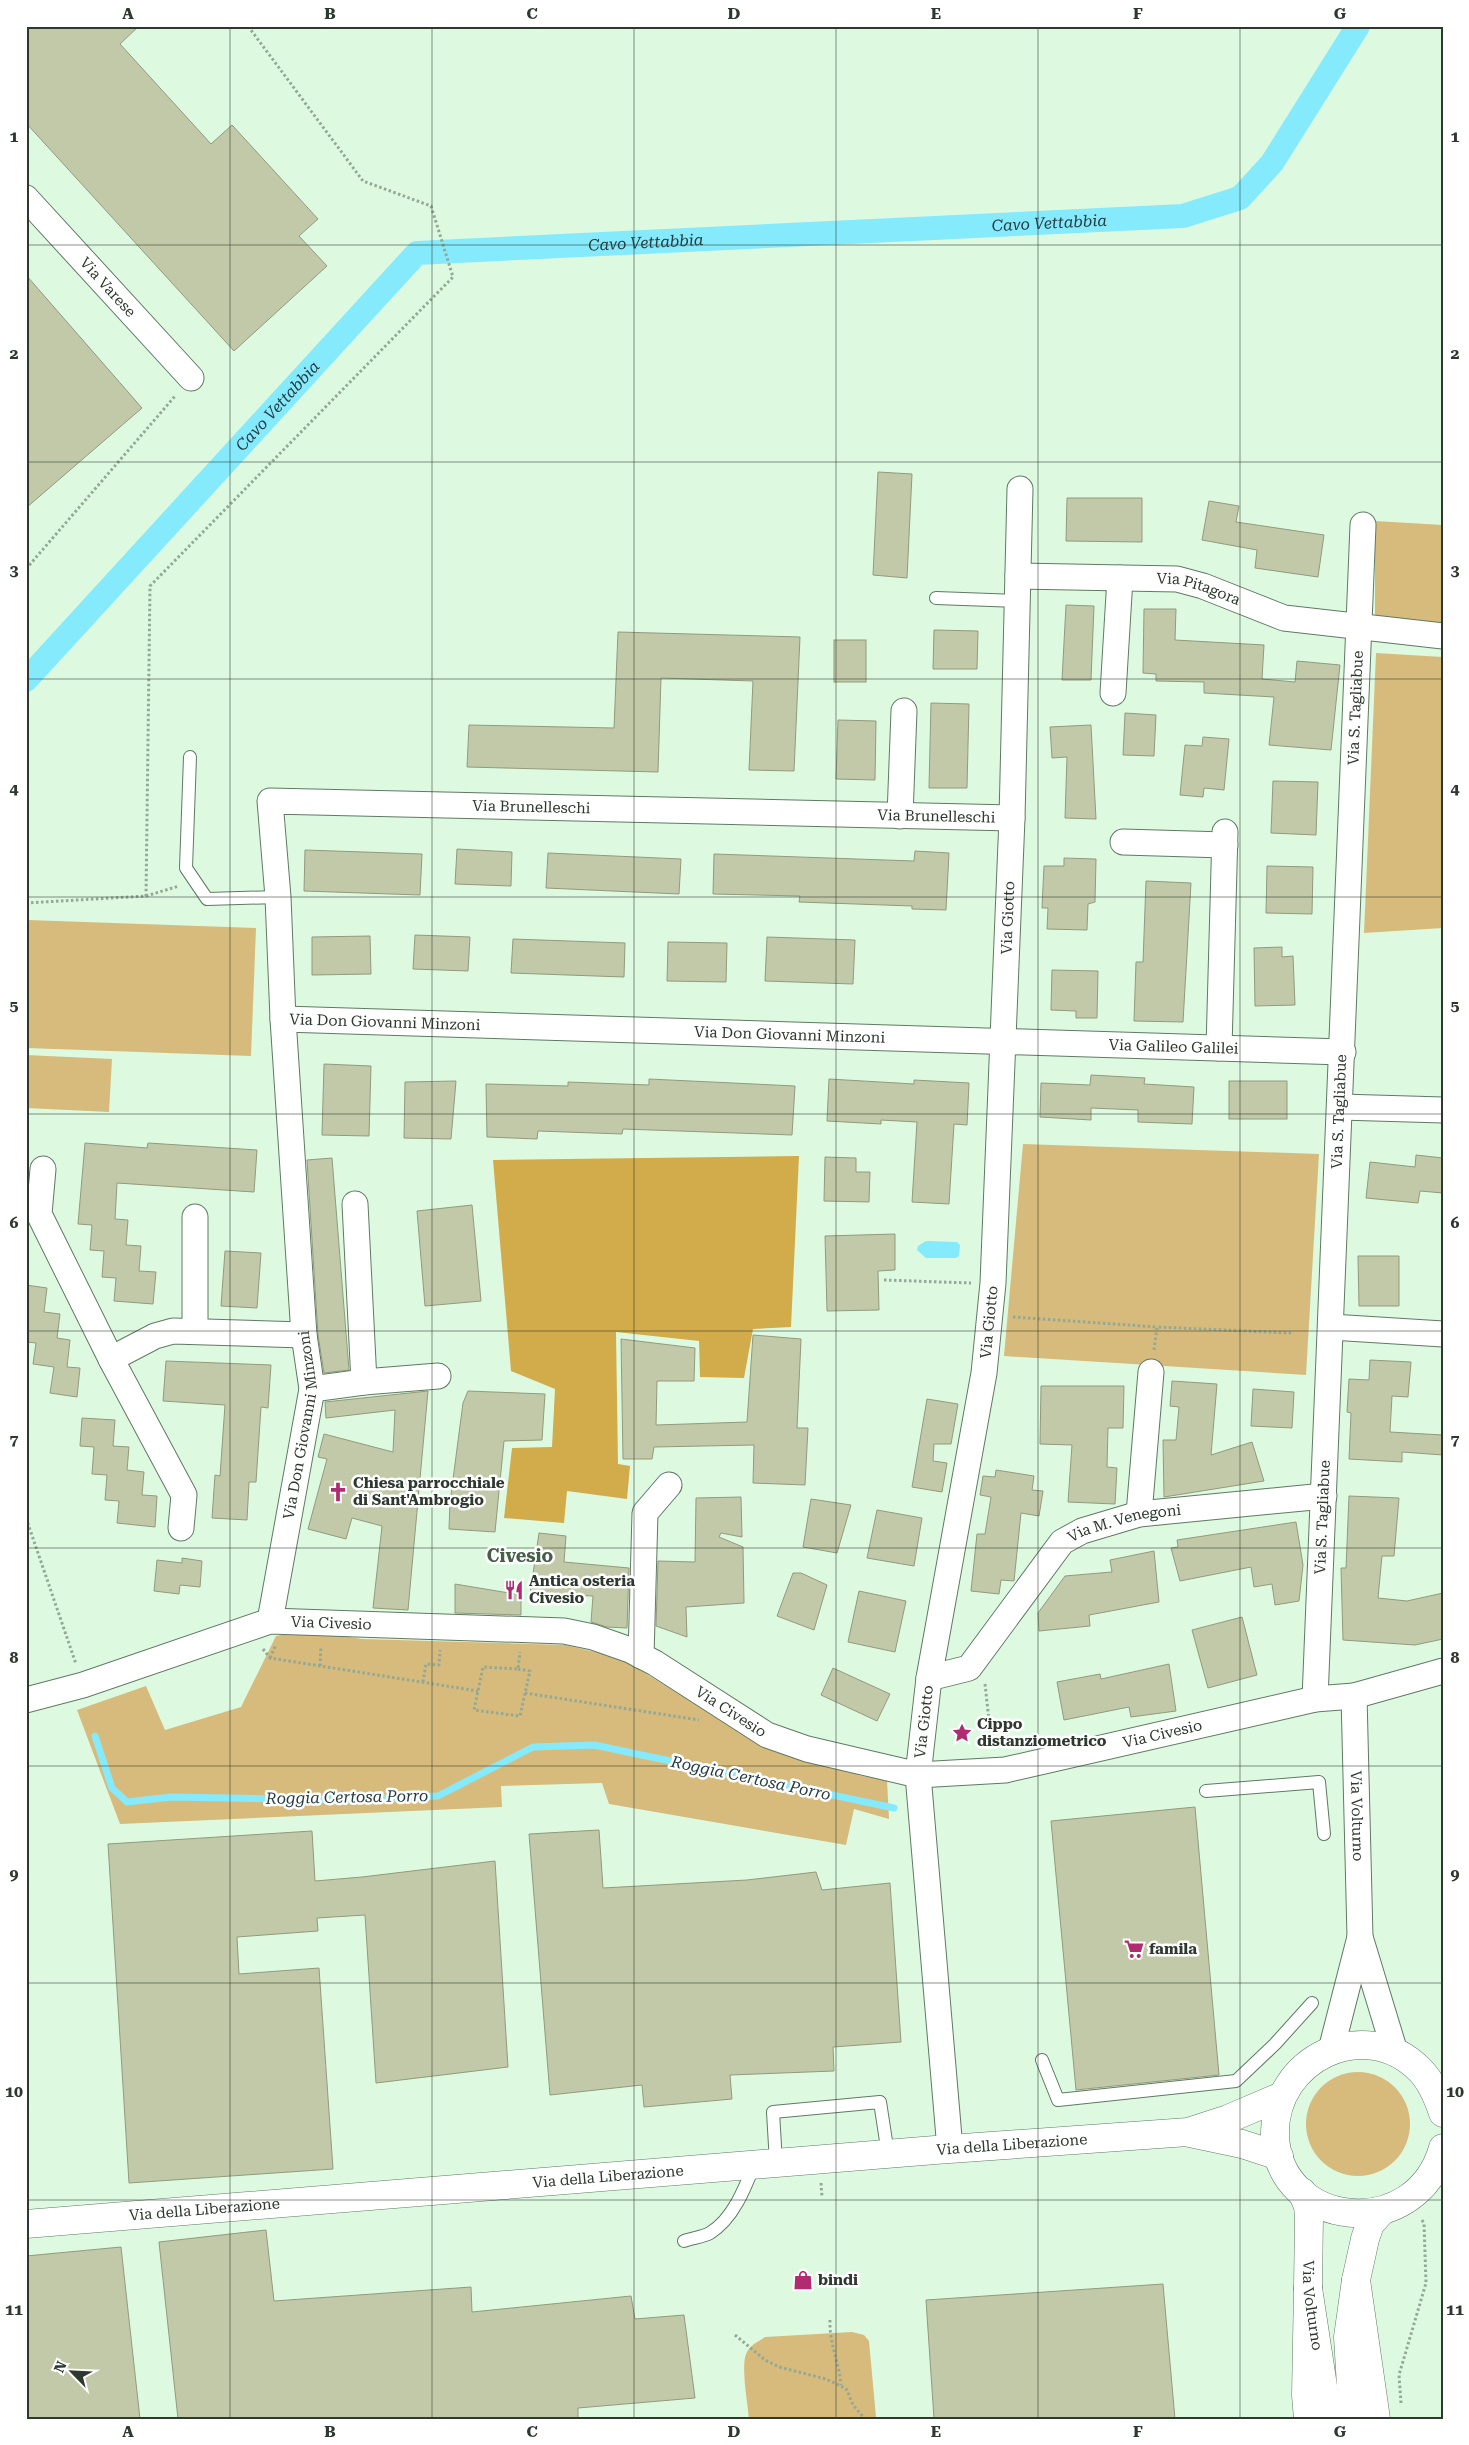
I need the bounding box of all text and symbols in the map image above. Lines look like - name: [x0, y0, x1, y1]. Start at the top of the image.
- text: A: [122, 4, 134, 23]
- text: B: [324, 4, 336, 23]
- text: C: [526, 4, 538, 23]
- text: D: [728, 4, 741, 23]
- text: E: [931, 4, 941, 23]
- text: F: [1133, 4, 1143, 23]
- text: G: [1334, 4, 1347, 23]
- text: 1: [10, 127, 19, 146]
- text: 1: [1451, 127, 1460, 146]
- water label: Cavo Vettabbia: [991, 210, 1108, 235]
- water label: Cavo Vettabbia: [588, 230, 704, 254]
- street label: Via Varese: [76, 254, 140, 321]
- text: 2: [10, 344, 19, 363]
- text: 2: [1451, 344, 1460, 363]
- water label: Cavo Vettabbia: [231, 356, 323, 455]
- text: 3: [10, 561, 19, 580]
- text: 3: [1451, 561, 1460, 580]
- street label: Via Pitagora: [1156, 570, 1243, 609]
- street label: Via S. Tagliabue: [1344, 650, 1367, 765]
- text: 4: [10, 779, 19, 798]
- text: 4: [1451, 779, 1460, 798]
- street label: Via Brunelleschi: [472, 797, 591, 817]
- street label: Via Brunelleschi: [877, 806, 996, 827]
- street label: Via Giotto: [997, 881, 1018, 955]
- text: 5: [10, 996, 19, 1015]
- text: 5: [1451, 996, 1460, 1015]
- street label: Via Don Giovanni Minzoni: [289, 1010, 481, 1034]
- street label: Via Don Giovanni Minzoni: [694, 1023, 886, 1047]
- street label: Via Galileo Galilei: [1108, 1036, 1239, 1058]
- street label: Via S. Tagliabue: [1328, 1054, 1350, 1169]
- text: 6: [10, 1213, 19, 1232]
- text: 6: [1451, 1213, 1460, 1232]
- street label: Via Giotto: [976, 1285, 1002, 1360]
- street label: Via Don Giovanni Minzoni: [280, 1330, 321, 1521]
- text: 7: [10, 1430, 19, 1449]
- text: 7: [1451, 1430, 1460, 1449]
- street label: Via S. Tagliabue: [1311, 1460, 1334, 1575]
- place label: Chiesa parrocchiale di Sant'Ambrogio: [353, 1474, 505, 1509]
- church icon: Chiesa parrocchiale di Sant'Ambrogio: [327, 1481, 349, 1503]
- street label: Via M. Venegoni: [1064, 1501, 1182, 1546]
- district label: Civesio: [487, 1545, 554, 1566]
- place label: Antica osteria Civesio: [529, 1572, 635, 1607]
- restaurant icon: Antica osteria Civesio: [503, 1579, 525, 1601]
- street label: Via Civesio: [291, 1613, 372, 1633]
- text: 8: [10, 1648, 19, 1667]
- text: 8: [1451, 1648, 1460, 1667]
- street label: Via Civesio: [692, 1682, 770, 1741]
- street label: Via Giotto: [911, 1684, 937, 1759]
- place label: Cippo distanziometrico: [977, 1715, 1107, 1750]
- street label: Via Civesio: [1121, 1716, 1204, 1752]
- place icon: Cippo distanziometrico: [951, 1722, 973, 1744]
- water label: Roggia Certosa Porro: [668, 1752, 833, 1804]
- street label: Via Volturno: [1347, 1770, 1367, 1862]
- water label: Roggia Certosa Porro: [265, 1786, 428, 1808]
- text: 9: [10, 1865, 19, 1884]
- text: 9: [1451, 1865, 1460, 1884]
- supermarket icon: famila: [1123, 1938, 1145, 1960]
- place label: famila: [1149, 1940, 1197, 1958]
- text: 10: [5, 2082, 23, 2101]
- text: 10: [1446, 2082, 1464, 2101]
- street label: Via della Liberazione: [936, 2130, 1088, 2159]
- street label: Via della Liberazione: [532, 2162, 684, 2192]
- street label: Via della Liberazione: [128, 2194, 281, 2225]
- street label: Via Volturno: [1299, 2260, 1326, 2352]
- shop icon: bindi: [792, 2269, 814, 2291]
- place label: bindi: [818, 2271, 858, 2289]
- text: 11: [5, 2300, 23, 2319]
- text: 11: [1446, 2300, 1464, 2319]
- north arrow: [48, 2348, 98, 2398]
- text: N: [51, 2358, 70, 2375]
- text: A: [122, 2422, 134, 2441]
- text: B: [324, 2422, 336, 2441]
- text: C: [526, 2422, 538, 2441]
- text: D: [728, 2422, 741, 2441]
- text: E: [931, 2422, 941, 2441]
- text: F: [1133, 2422, 1143, 2441]
- text: G: [1334, 2422, 1347, 2441]

